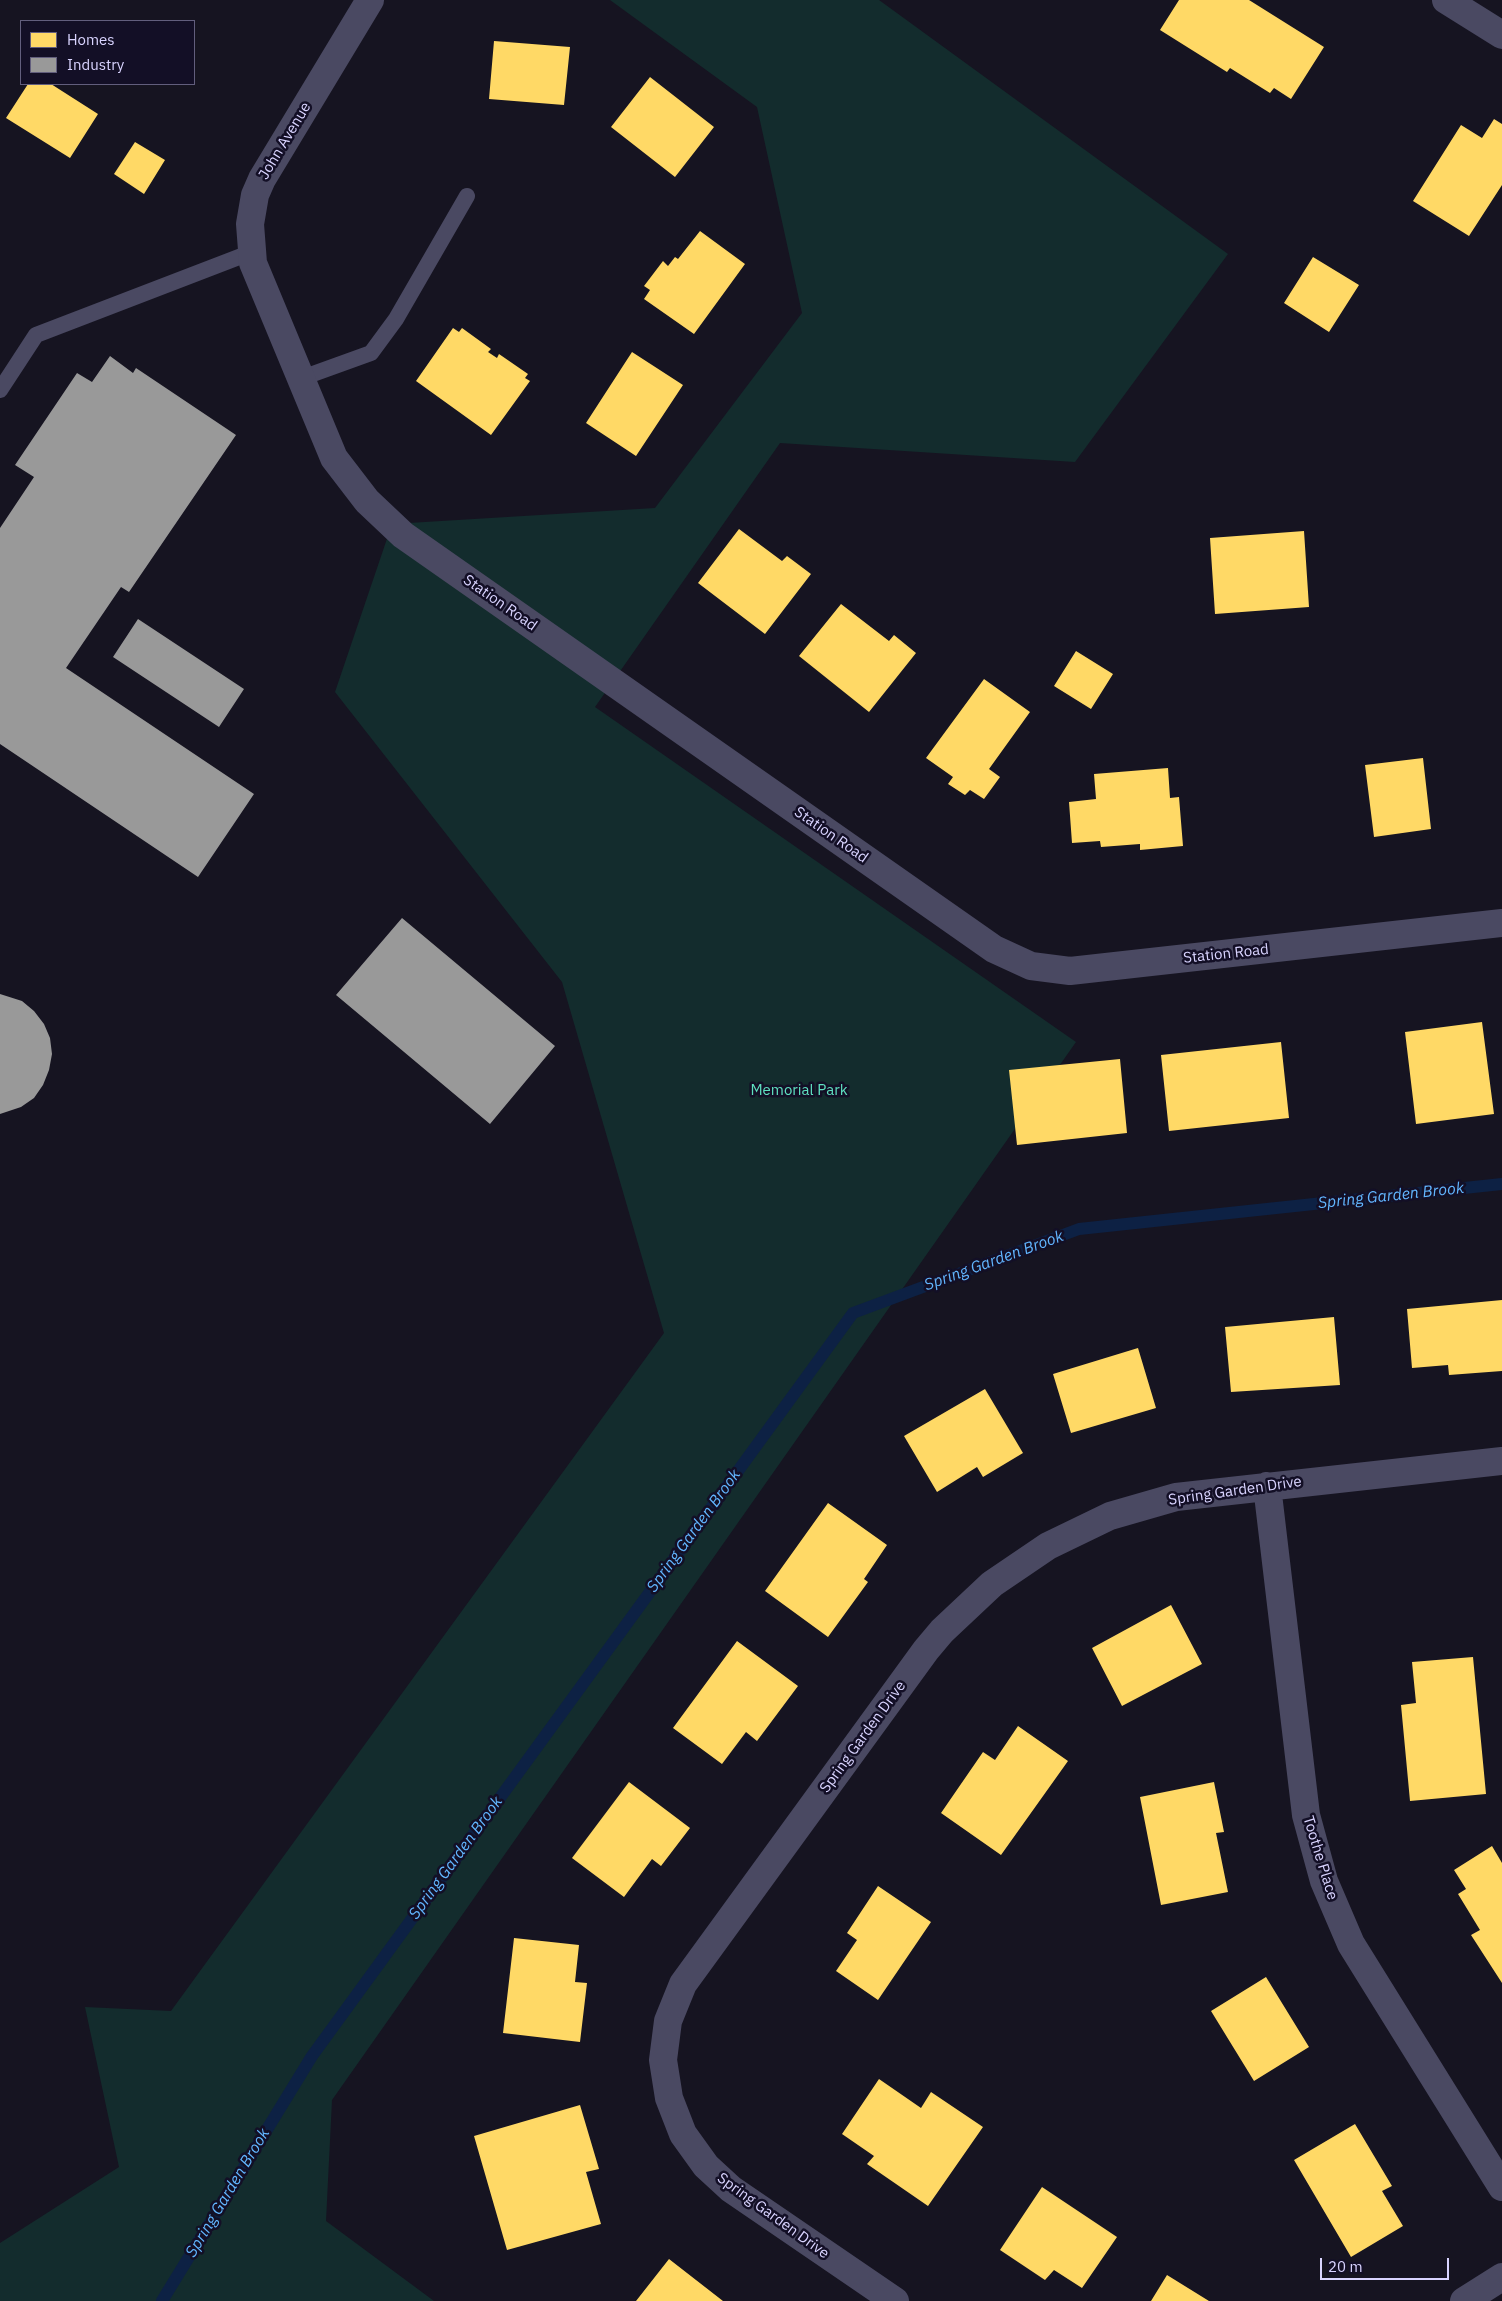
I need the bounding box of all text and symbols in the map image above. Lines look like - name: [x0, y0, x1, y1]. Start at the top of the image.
- legend: [20, 20, 195, 85]
- text: Homes: [67, 30, 115, 49]
- text: Industry: [67, 55, 124, 74]
- street label: John Avenue: [255, 99, 315, 183]
- street label: Station Road: [460, 571, 540, 635]
- street label: Station Road: [791, 803, 871, 867]
- street label: Station Road: [1182, 941, 1270, 967]
- park label: Memorial Park: [750, 1082, 848, 1100]
- water label: Spring Garden Brook: [1317, 1179, 1465, 1213]
- water label: Spring Garden Brook: [922, 1227, 1066, 1295]
- water label: Spring Garden Brook: [643, 1466, 745, 1596]
- street label: Spring Garden Drive: [1167, 1473, 1303, 1509]
- street label: Spring Garden Drive: [816, 1677, 910, 1797]
- water label: Spring Garden Brook: [405, 1793, 507, 1923]
- street label: Toothe Place: [1299, 1814, 1341, 1902]
- water label: Spring Garden Brook: [182, 2125, 274, 2261]
- street label: Spring Garden Drive: [713, 2169, 833, 2263]
- scale bar: [1322, 2248, 1451, 2280]
- text: 20 m: [1328, 2257, 1363, 2276]

